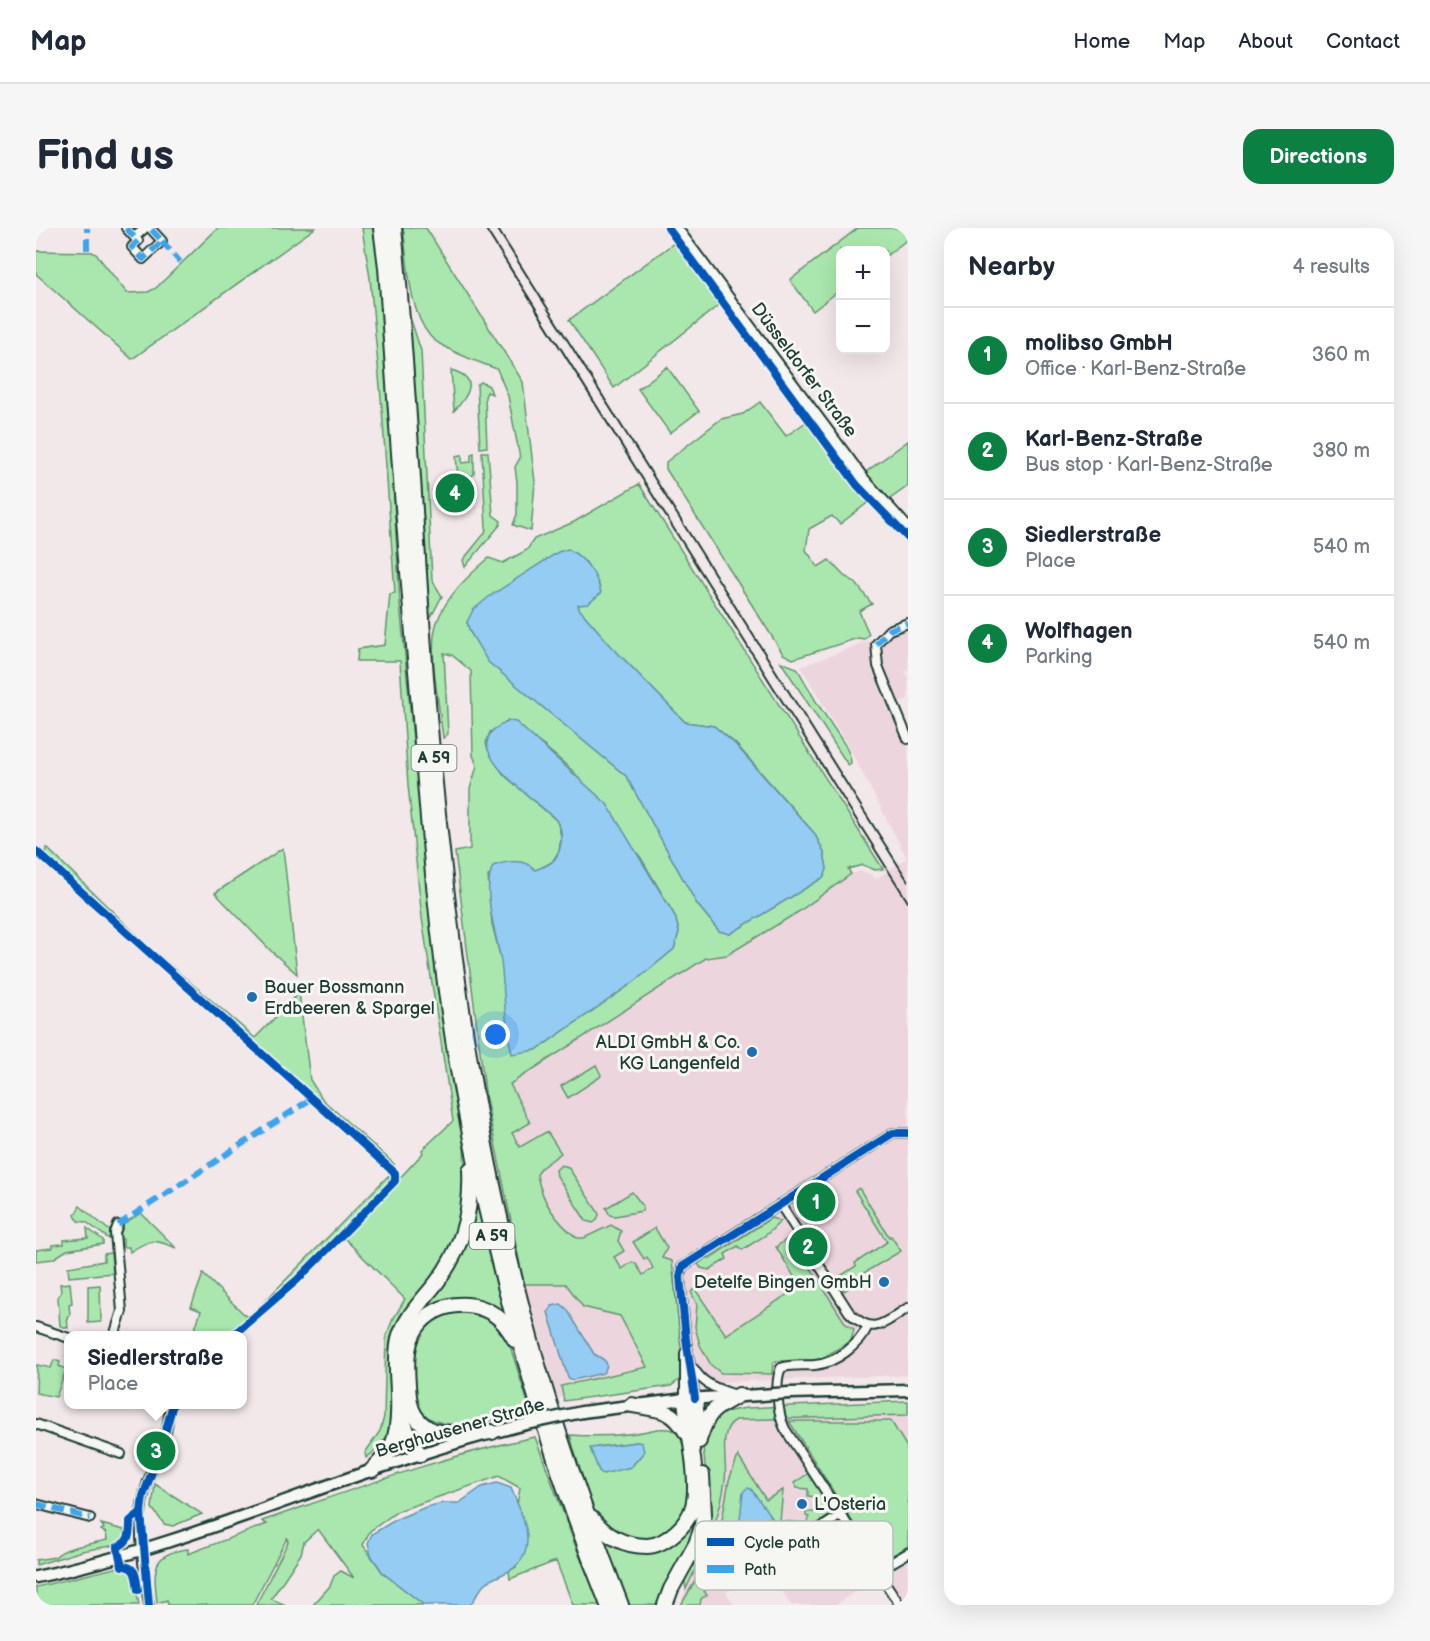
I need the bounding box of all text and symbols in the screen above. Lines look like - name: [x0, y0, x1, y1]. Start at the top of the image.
- text: Map: [30, 25, 86, 58]
- text: Home: [1073, 29, 1130, 54]
- text: Map: [1163, 29, 1205, 54]
- text: About: [1238, 29, 1293, 54]
- text: Contact: [1326, 29, 1400, 54]
- button: Directions: [1243, 129, 1394, 184]
- text: Find us: [36, 131, 174, 182]
- map controls: [836, 246, 890, 354]
- button: +: [836, 246, 890, 300]
- text: Nearby: [968, 252, 1055, 283]
- text: 4 results: [1292, 255, 1370, 279]
- street label: Düsseldorfer Straße: [747, 299, 862, 442]
- button: −: [836, 300, 890, 354]
- text: molibso GmbH: [1025, 330, 1173, 357]
- text: 1: [983, 343, 992, 367]
- text: 360 m: [1312, 343, 1370, 367]
- text: Office · Karl-Benz-Straße: [1025, 357, 1246, 381]
- text: Karl-Benz-Straße: [1025, 426, 1203, 453]
- text: 2: [982, 439, 993, 463]
- text: 380 m: [1312, 439, 1370, 463]
- text: Bus stop · Karl-Benz-Straße: [1025, 453, 1273, 477]
- pin: 4: [436, 470, 474, 516]
- text: Siedlerstraße: [1025, 522, 1161, 549]
- text: 3: [982, 535, 993, 559]
- text: 540 m: [1313, 535, 1370, 559]
- text: Place: [1025, 549, 1076, 573]
- text: Wolfhagen: [1025, 618, 1133, 645]
- text: 4: [982, 631, 993, 655]
- text: 540 m: [1313, 631, 1370, 655]
- text: Parking: [1025, 645, 1093, 669]
- road number: A 59: [412, 745, 456, 771]
- place label: Bauer Bossmann Erdbeeren & Spargel: [264, 977, 435, 1019]
- marker: Bauer Bossmann Erdbeeren & Spargel: [245, 990, 259, 1004]
- your location: [481, 1020, 510, 1049]
- place label: ALDI GmbH & Co. KG Langenfeld: [596, 1032, 740, 1074]
- marker: ALDI GmbH & Co. KG Langenfeld: [745, 1045, 759, 1059]
- pin: 1: [796, 1180, 836, 1224]
- road number: A 59: [470, 1223, 514, 1249]
- pin: 2: [788, 1224, 828, 1270]
- place label: Detelfe Bingen GmbH: [694, 1272, 872, 1293]
- marker: Detelfe Bingen GmbH: [877, 1275, 891, 1289]
- popup: [64, 1331, 247, 1409]
- text: Siedlerstraße: [87, 1345, 224, 1372]
- text: Place: [87, 1372, 138, 1396]
- street label: Berghausener Straße: [373, 1394, 547, 1462]
- pin: 3: [136, 1428, 176, 1474]
- place label: L'Osteria: [814, 1494, 886, 1515]
- marker: L'Osteria: [795, 1497, 809, 1511]
- legend: [695, 1521, 893, 1590]
- text: Cycle path: [744, 1534, 820, 1553]
- text: Path: [744, 1561, 776, 1580]

